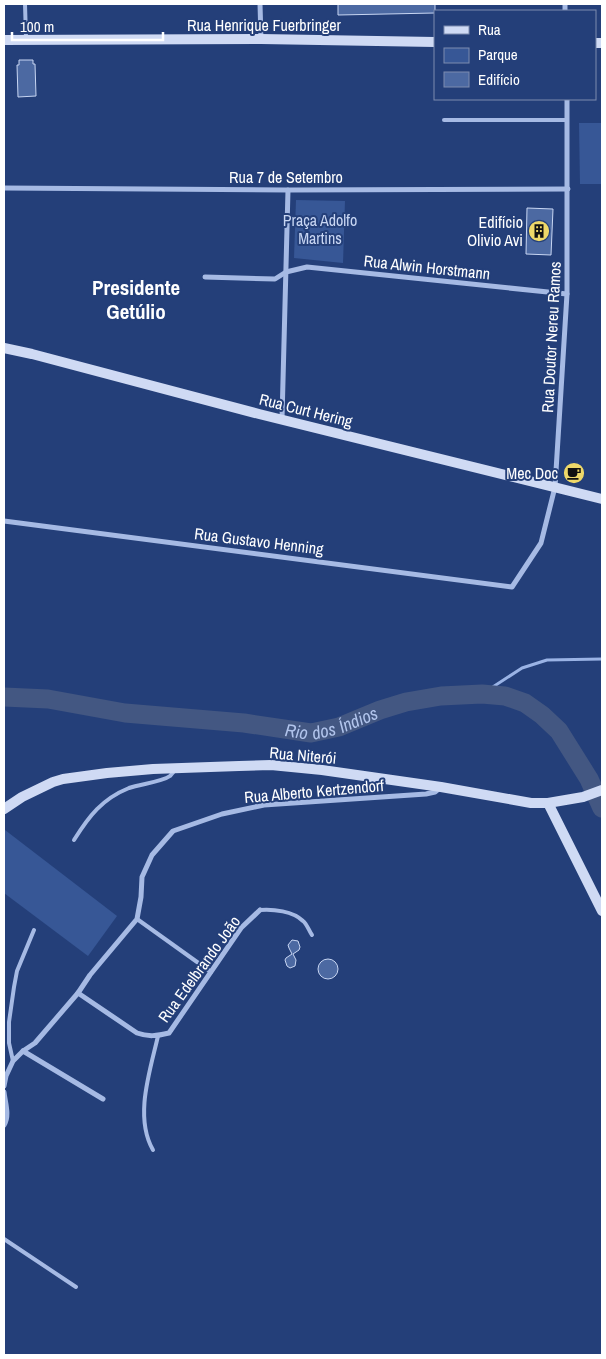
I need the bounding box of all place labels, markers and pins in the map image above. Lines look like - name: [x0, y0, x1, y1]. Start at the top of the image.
- place label: Edifício Olivio Avi: [467, 211, 523, 251]
- building icon: Edifício Olivio Avi: [527, 219, 551, 243]
- cafe icon: Mec Doc: [562, 461, 586, 485]
- place label: Mec Doc: [506, 462, 558, 484]

